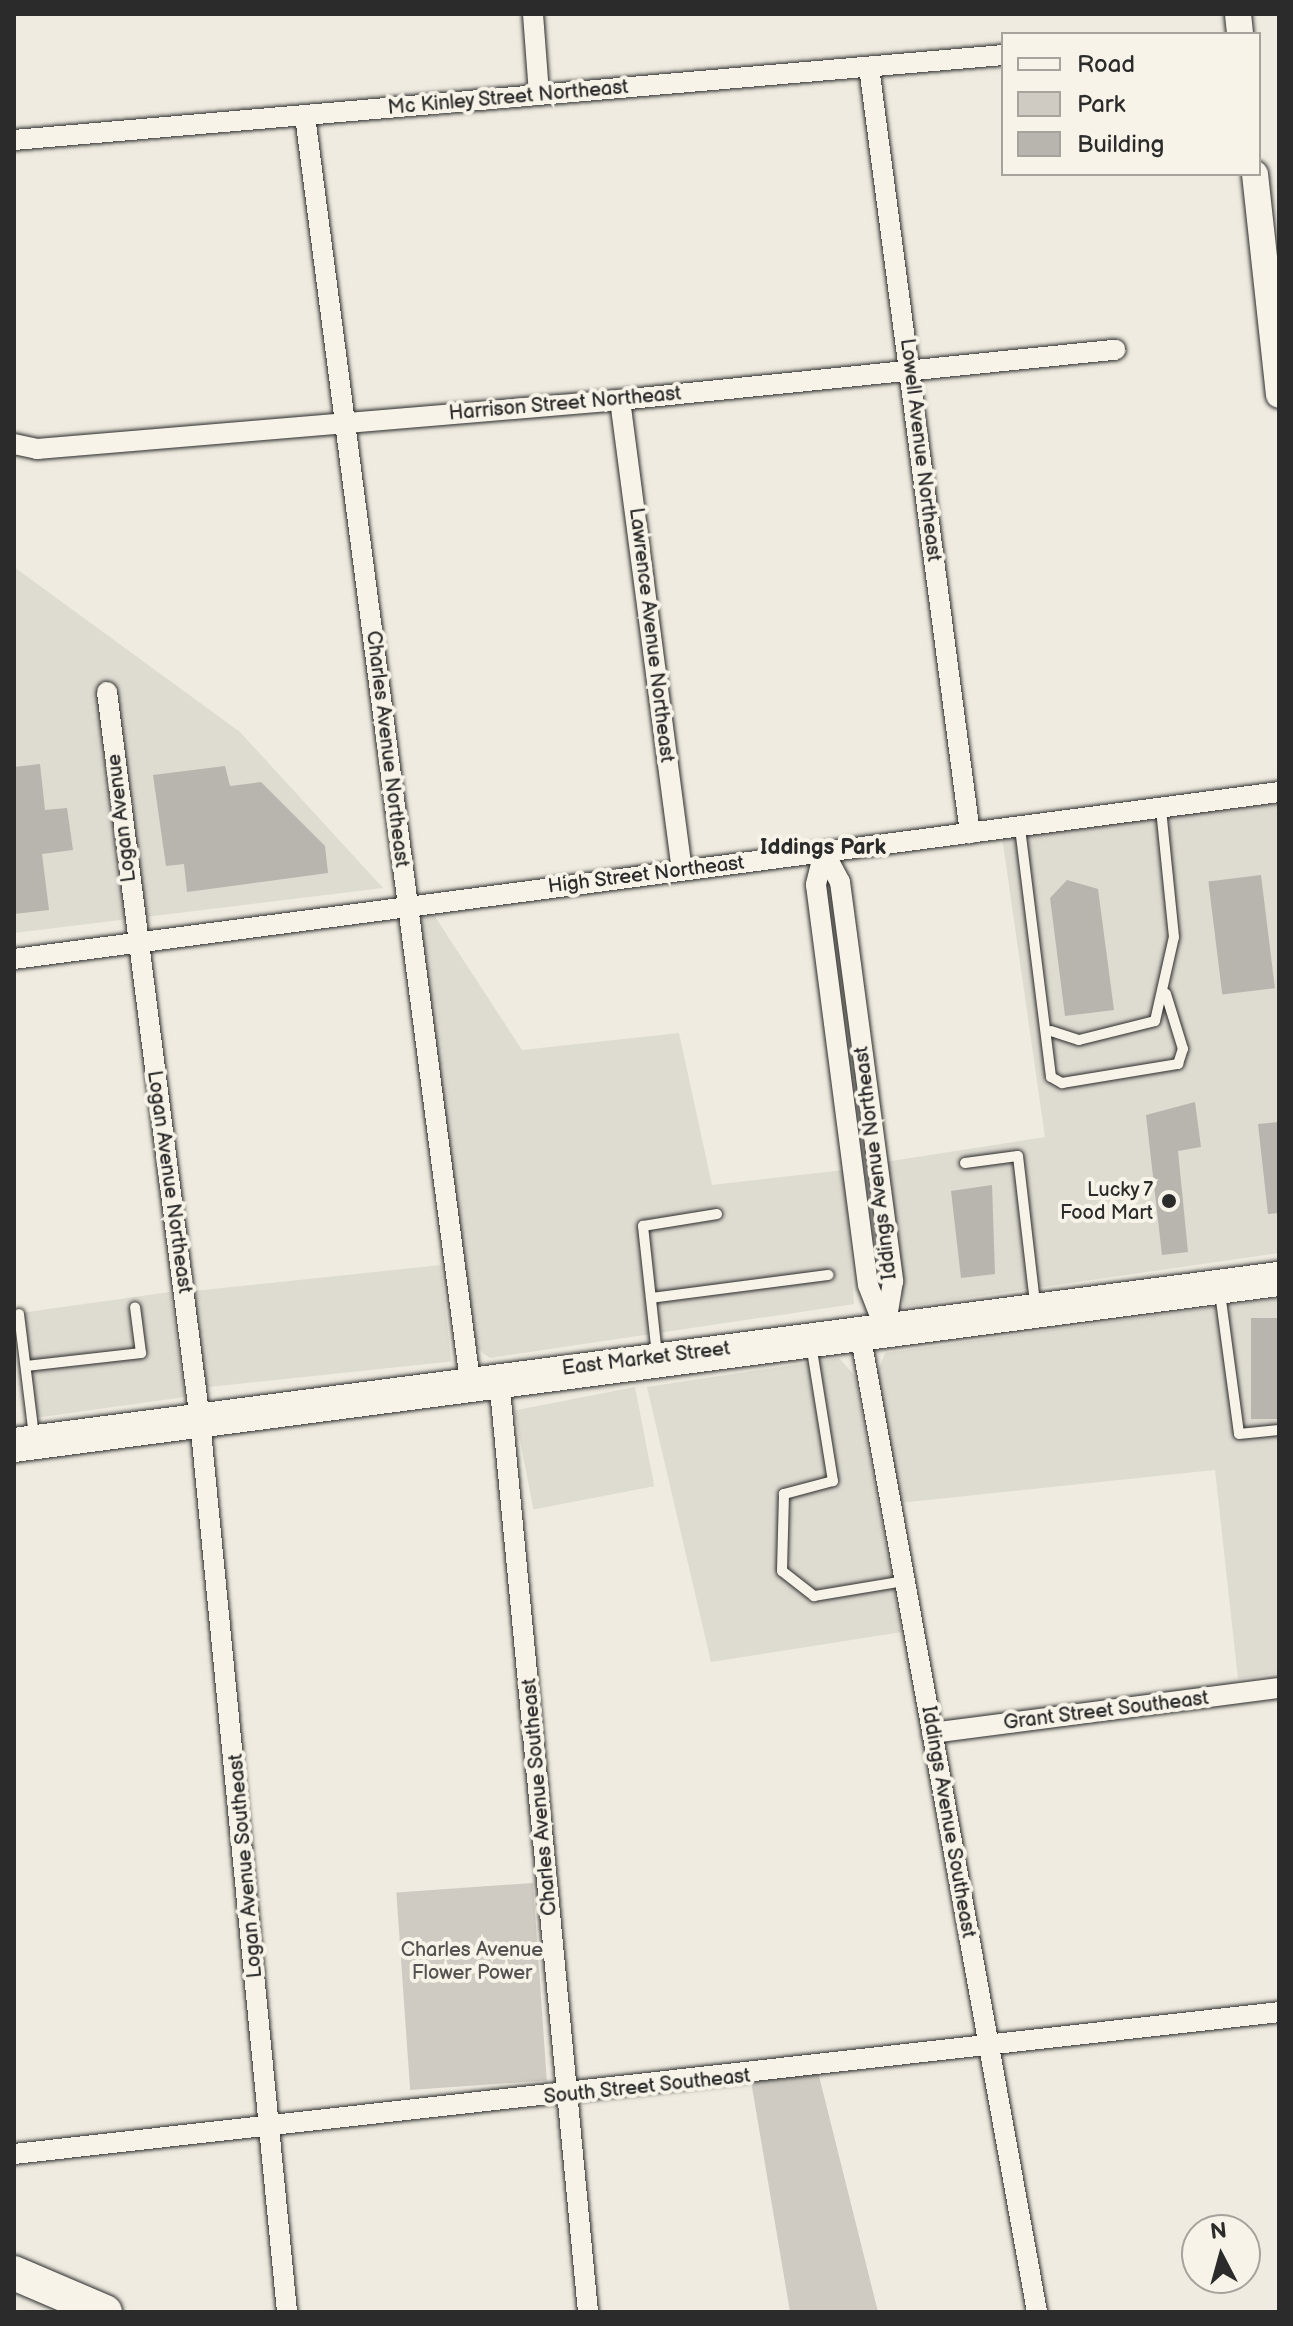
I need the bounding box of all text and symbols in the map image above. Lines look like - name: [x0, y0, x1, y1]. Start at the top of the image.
- legend: [1001, 32, 1261, 176]
- text: Road: [1077, 50, 1135, 79]
- street label: Mc Kinley Street Northeast: [386, 75, 630, 121]
- text: Park: [1077, 90, 1125, 119]
- text: Building: [1077, 130, 1164, 159]
- street label: Lowell Avenue Northeast: [894, 337, 946, 563]
- street label: Harrison Street Northeast: [448, 382, 682, 426]
- street label: Lawrence Avenue Northeast: [623, 506, 679, 764]
- street label: Charles Avenue Northeast: [361, 629, 413, 869]
- street label: Logan Avenue: [102, 753, 142, 883]
- district label: Iddings Park: [760, 835, 886, 861]
- street label: High Street Northeast: [546, 851, 746, 899]
- street label: Iddings Avenue Northeast: [850, 1045, 902, 1281]
- street label: Logan Avenue Northeast: [141, 1069, 197, 1295]
- place label: Lucky 7 Food Mart: [1060, 1178, 1153, 1225]
- marker: Lucky 7 Food Mart: [1160, 1192, 1178, 1210]
- street label: East Market Street: [560, 1337, 732, 1381]
- street label: Charles Avenue Southeast: [518, 1677, 562, 1917]
- street label: Grant Street Southeast: [1002, 1686, 1210, 1736]
- street label: Iddings Avenue Southeast: [916, 1704, 980, 1940]
- street label: Logan Avenue Southeast: [224, 1753, 268, 1979]
- park label: Charles Avenue Flower Power: [401, 1938, 543, 1985]
- street label: South Street Southeast: [542, 2064, 752, 2110]
- north arrow: [1181, 2214, 1261, 2294]
- text: N: [1209, 2217, 1228, 2246]

